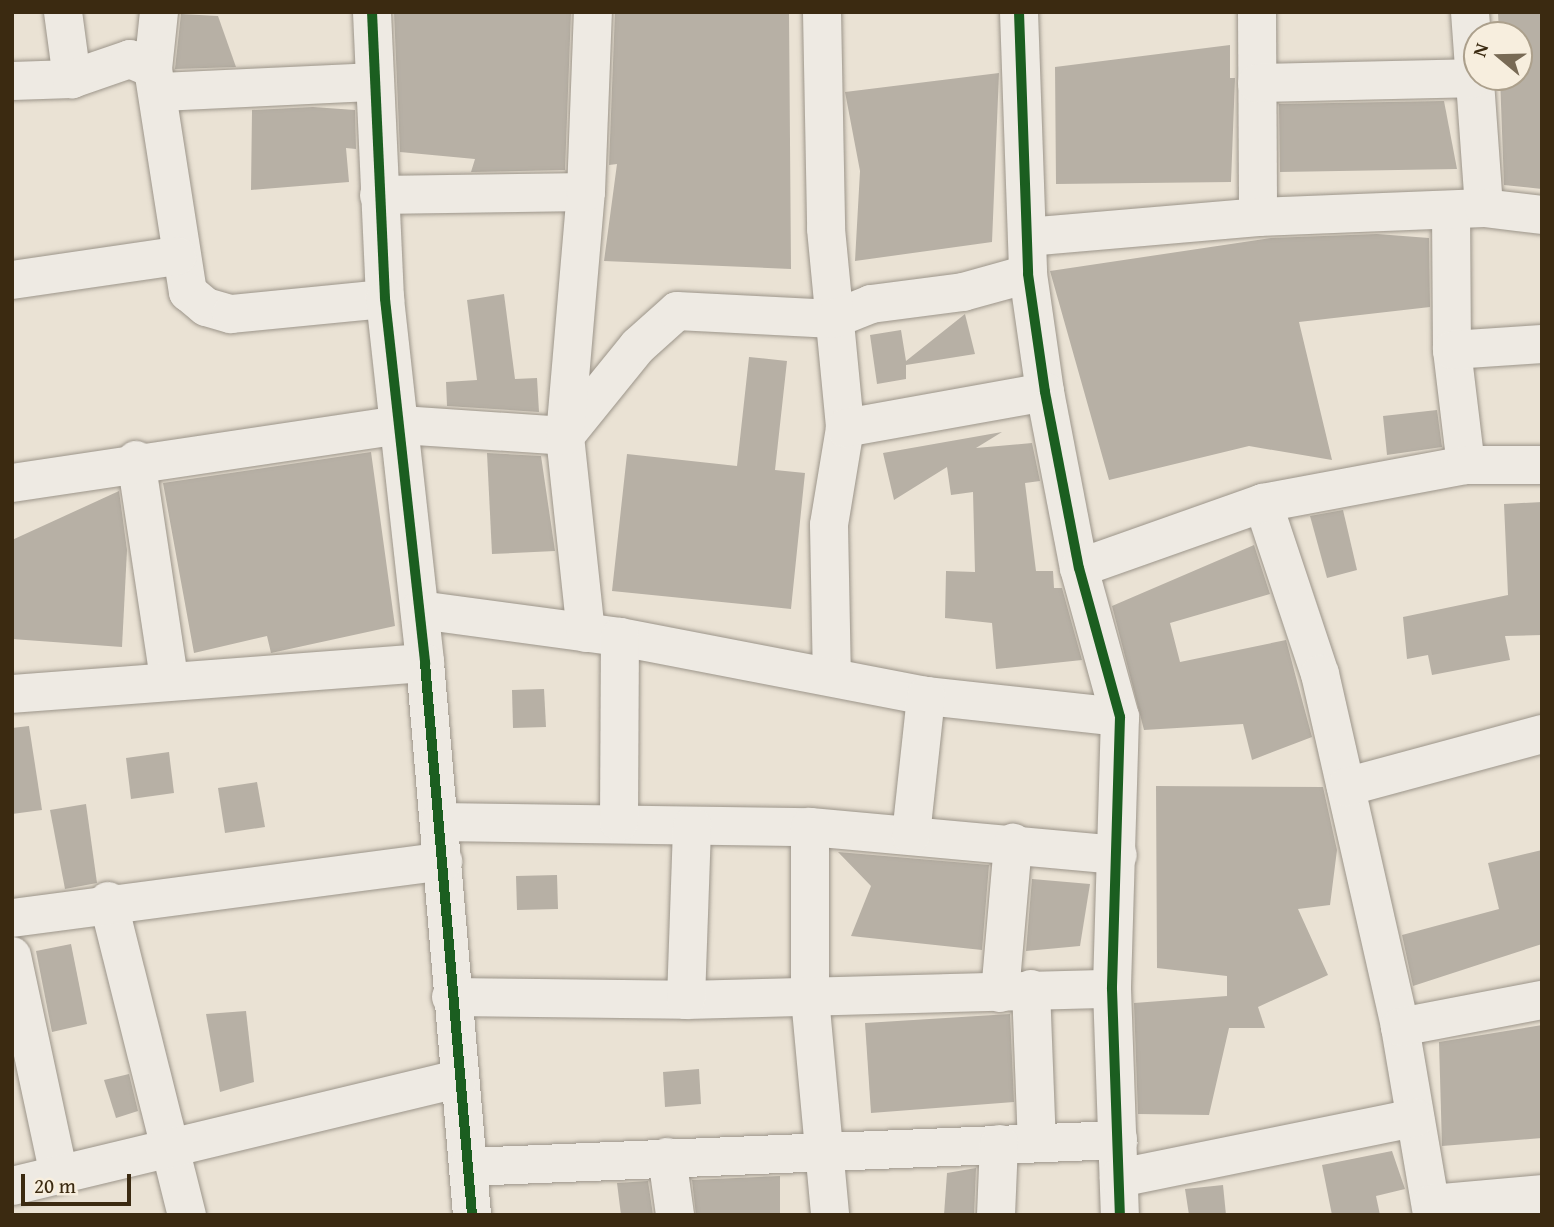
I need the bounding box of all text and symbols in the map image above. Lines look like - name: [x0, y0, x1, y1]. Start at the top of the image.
- north arrow: [1463, 21, 1533, 91]
- text: N: [1465, 39, 1495, 60]
- scale bar: [24, 1160, 135, 1204]
- text: 20 m: [34, 1170, 76, 1201]

